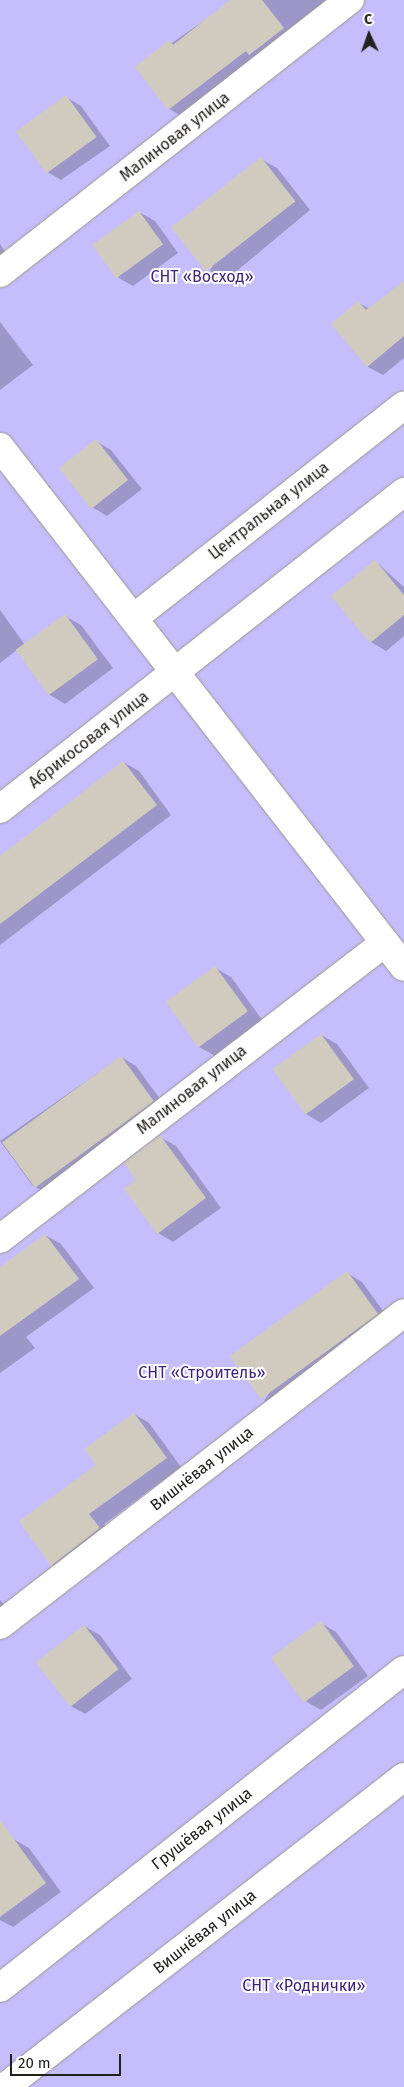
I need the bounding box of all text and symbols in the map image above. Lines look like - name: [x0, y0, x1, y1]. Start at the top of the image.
- north arrow: [344, 10, 394, 60]
- text: С: [364, 11, 373, 28]
- street label: Малиновая улица: [116, 88, 234, 186]
- park label: СНТ «Восход»: [150, 267, 254, 287]
- street label: Центральная улица: [205, 458, 333, 564]
- street label: Абрикосовая улица: [25, 687, 153, 793]
- street label: Малиновая улица: [133, 1041, 251, 1139]
- park label: СНТ «Строитель»: [138, 1363, 266, 1383]
- street label: Вишнёвая улица: [147, 1423, 257, 1515]
- street label: Грушёвая улица: [148, 1784, 256, 1874]
- street label: Вишнёвая улица: [150, 1886, 260, 1978]
- park label: СНТ «Роднички»: [242, 1976, 366, 1996]
- scale bar: [12, 2044, 124, 2076]
- text: 20 m: [18, 2054, 51, 2072]

